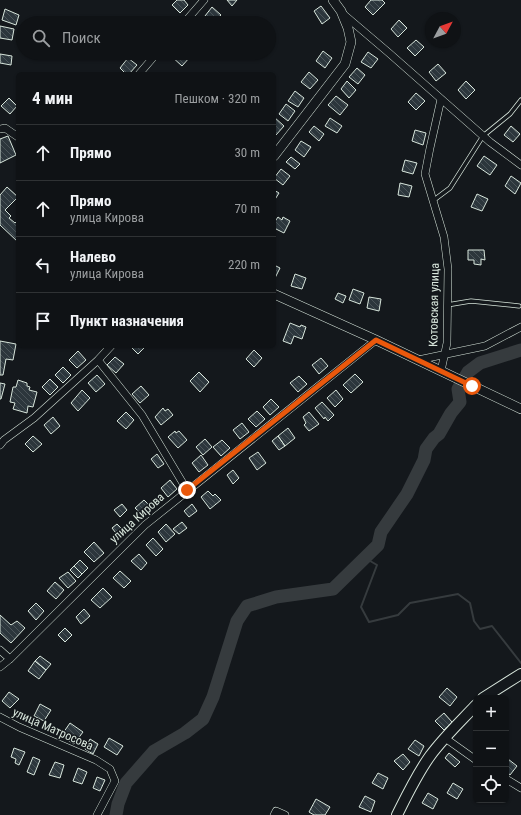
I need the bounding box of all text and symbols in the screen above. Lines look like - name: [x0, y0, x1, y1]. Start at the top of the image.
- north arrow: [425, 12, 461, 48]
- search box: [16, 16, 276, 60]
- icon: search: [30, 27, 52, 49]
- text: Поиск: [62, 29, 101, 47]
- text: 4 мин: [32, 88, 73, 108]
- text: Пешком · 320 m: [174, 91, 260, 106]
- icon: ahead: [32, 142, 54, 164]
- text: Прямо: [70, 144, 111, 162]
- text: 30 m: [234, 145, 260, 160]
- text: Прямо: [70, 192, 111, 210]
- icon: ahead: [32, 198, 54, 220]
- text: 70 m: [234, 201, 260, 216]
- text: улица Кирова: [70, 210, 144, 225]
- text: Налево: [70, 248, 116, 266]
- icon: left: [32, 254, 54, 276]
- text: 220 m: [228, 257, 260, 272]
- street label: Котовская улица: [426, 263, 442, 347]
- text: улица Кирова: [70, 266, 144, 281]
- icon: arrive: [32, 310, 54, 332]
- text: Пункт назначения: [70, 312, 184, 330]
- route start: [463, 377, 481, 395]
- route end: [178, 481, 196, 499]
- street label: улица Кирова: [107, 490, 167, 546]
- map controls: [473, 695, 509, 803]
- button: +: [473, 695, 509, 731]
- street label: улица Матросова: [10, 705, 96, 753]
- button: −: [473, 731, 509, 767]
- button: locate: [473, 767, 509, 803]

